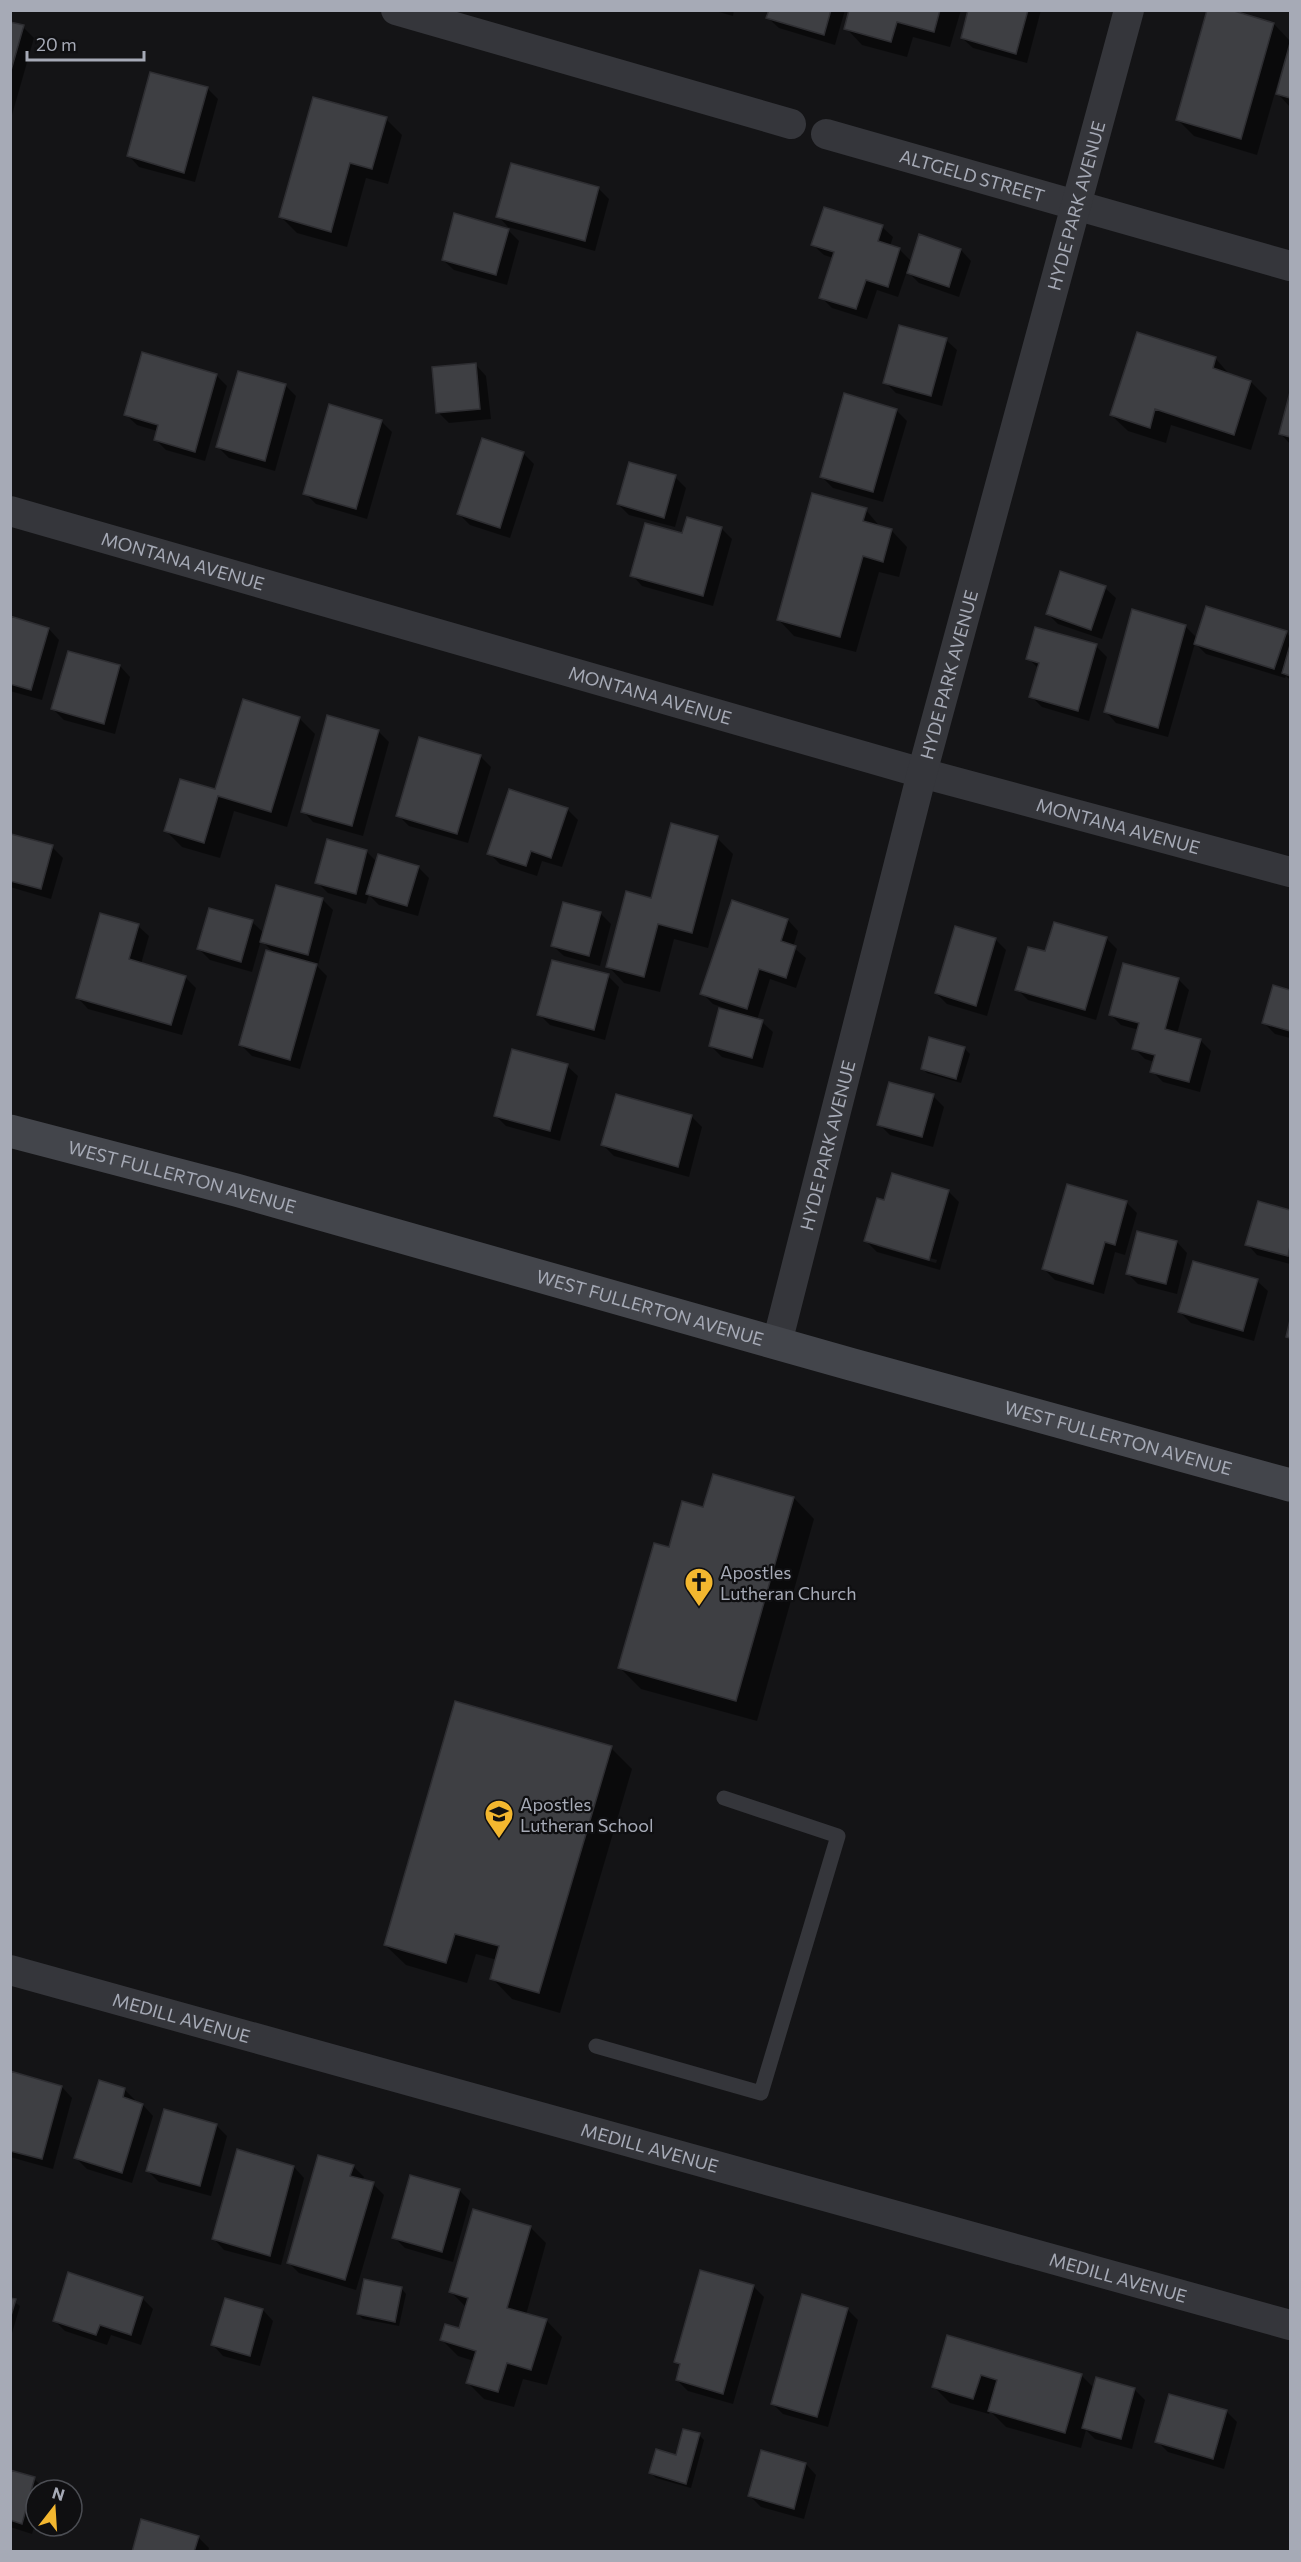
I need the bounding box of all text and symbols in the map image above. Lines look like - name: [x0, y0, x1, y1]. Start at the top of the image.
- scale bar: [27, 24, 144, 62]
- text: 20 m: [36, 33, 77, 55]
- street label: HYDE PARK AVENUE: [1042, 119, 1109, 293]
- street label: ALTGELD STREET: [897, 145, 1047, 207]
- street label: MONTANA AVENUE: [99, 527, 267, 595]
- street label: HYDE PARK AVENUE: [915, 588, 982, 762]
- street label: MONTANA AVENUE: [566, 661, 734, 729]
- street label: MONTANA AVENUE: [1034, 793, 1202, 858]
- street label: HYDE PARK AVENUE: [795, 1058, 859, 1233]
- street label: WEST FULLERTON AVENUE: [66, 1136, 299, 1217]
- street label: WEST FULLERTON AVENUE: [534, 1265, 766, 1350]
- street label: WEST FULLERTON AVENUE: [1002, 1396, 1235, 1480]
- place label: Apostles Lutheran Church: [720, 1561, 857, 1604]
- church icon: Apostles Lutheran Church: [683, 1566, 715, 1608]
- place label: Apostles Lutheran School: [520, 1793, 654, 1836]
- school or university icon: Apostles Lutheran School: [483, 1798, 515, 1840]
- street label: MEDILL AVENUE: [110, 1988, 253, 2047]
- street label: MEDILL AVENUE: [579, 2118, 721, 2177]
- street label: MEDILL AVENUE: [1047, 2248, 1189, 2307]
- north arrow: [24, 2478, 84, 2538]
- text: N: [50, 2482, 67, 2504]

